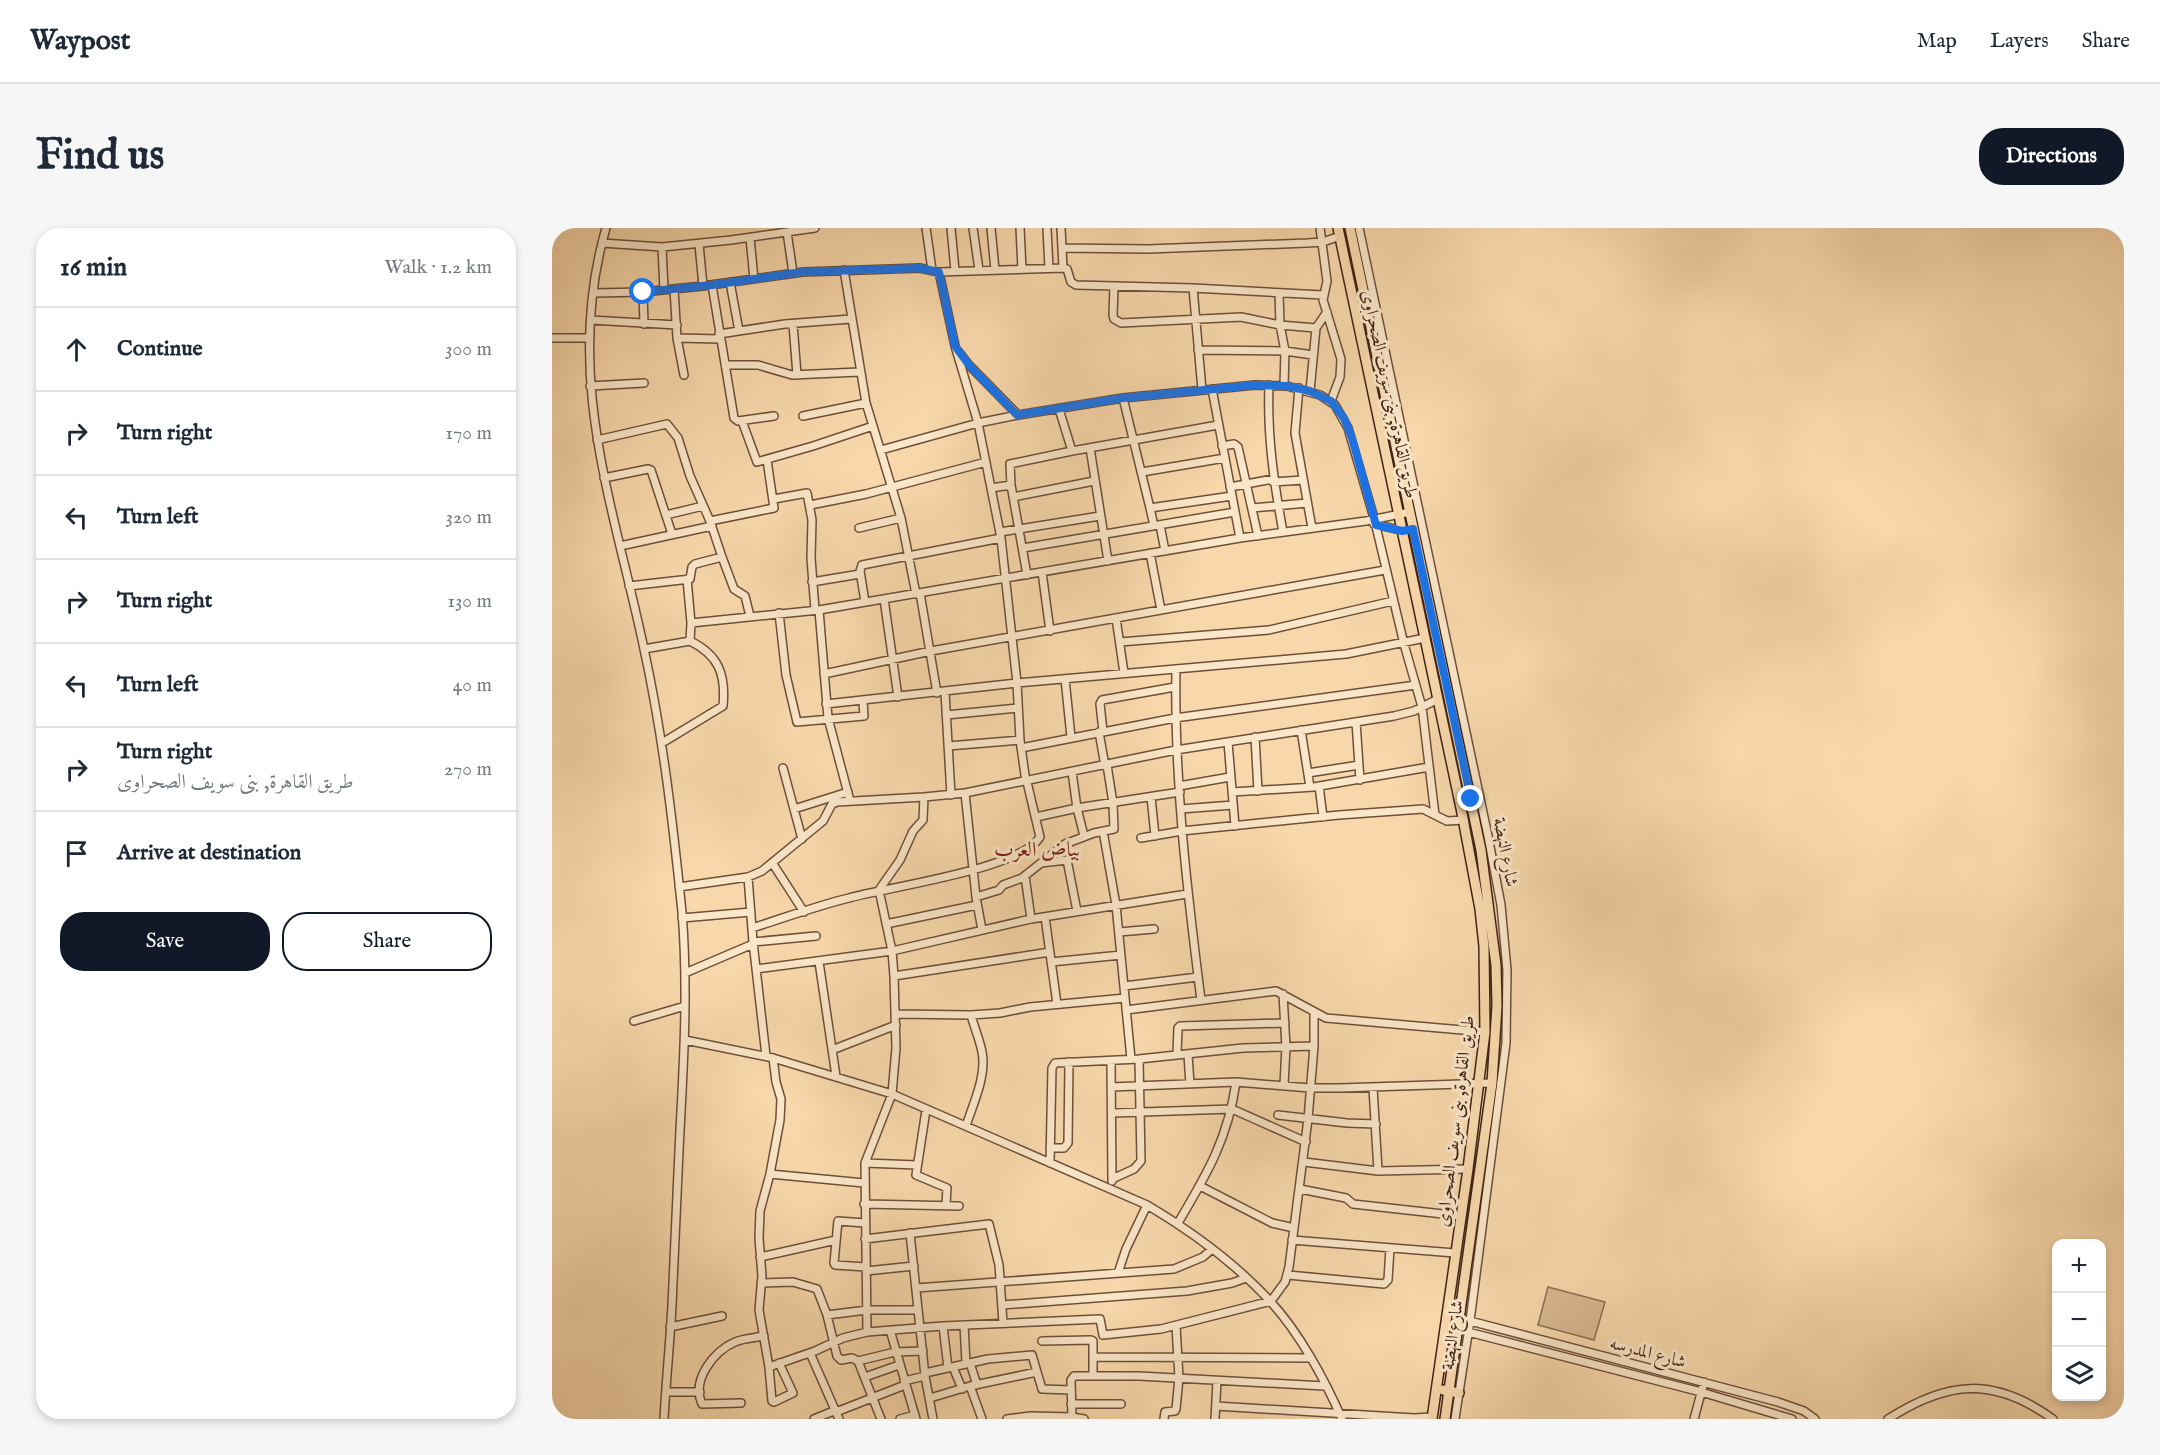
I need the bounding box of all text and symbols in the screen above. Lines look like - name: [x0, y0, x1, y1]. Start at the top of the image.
- text: Waypost: [30, 24, 130, 59]
- text: Map: [1917, 28, 1957, 55]
- text: Layers: [1990, 28, 2049, 55]
- text: Share: [2082, 28, 2130, 55]
- button: Directions: [1979, 128, 2124, 185]
- text: Find us: [36, 130, 164, 183]
- text: 16 min: [60, 251, 127, 284]
- text: Walk · 1.2 km: [385, 255, 492, 280]
- route start: [629, 278, 655, 304]
- street label: طريق القاهرة, بنى سويف الصحراوى: [1355, 288, 1422, 501]
- icon: ahead: [60, 333, 93, 366]
- text: Continue: [117, 335, 203, 363]
- text: 300 m: [445, 337, 492, 362]
- icon: right: [60, 417, 93, 450]
- text: Turn right: [117, 419, 212, 447]
- text: 170 m: [446, 421, 492, 446]
- icon: left: [60, 501, 93, 534]
- text: Turn left: [117, 503, 199, 531]
- text: 320 m: [446, 505, 492, 530]
- icon: right: [60, 585, 93, 618]
- text: Turn right: [117, 587, 212, 615]
- text: 130 m: [447, 589, 492, 614]
- icon: left: [60, 669, 93, 702]
- text: Turn left: [117, 671, 199, 699]
- text: 40 m: [453, 673, 492, 698]
- text: Turn right: [117, 738, 212, 766]
- icon: right: [60, 753, 93, 786]
- text: 270 m: [444, 757, 492, 782]
- text: طريق القاهرة, بنى سويف الصحراوى: [117, 770, 354, 795]
- route end: [1457, 785, 1483, 811]
- street label: شارع النهضة: [1485, 816, 1523, 889]
- icon: arrive: [60, 837, 93, 870]
- district label: بياض العرب: [994, 837, 1080, 864]
- text: Arrive at destination: [117, 839, 301, 867]
- button: Save: [60, 912, 270, 971]
- button: Share: [282, 912, 492, 971]
- street label: طريق القاهرة, بنى سويف الصحراوى: [1432, 1014, 1481, 1228]
- map controls: [2052, 1239, 2106, 1401]
- button: +: [2052, 1239, 2106, 1293]
- button: −: [2052, 1293, 2106, 1347]
- street label: شارع النهضة: [1437, 1299, 1472, 1372]
- street label: شارع المدرسه: [1606, 1332, 1688, 1377]
- button: layers: [2052, 1347, 2106, 1401]

